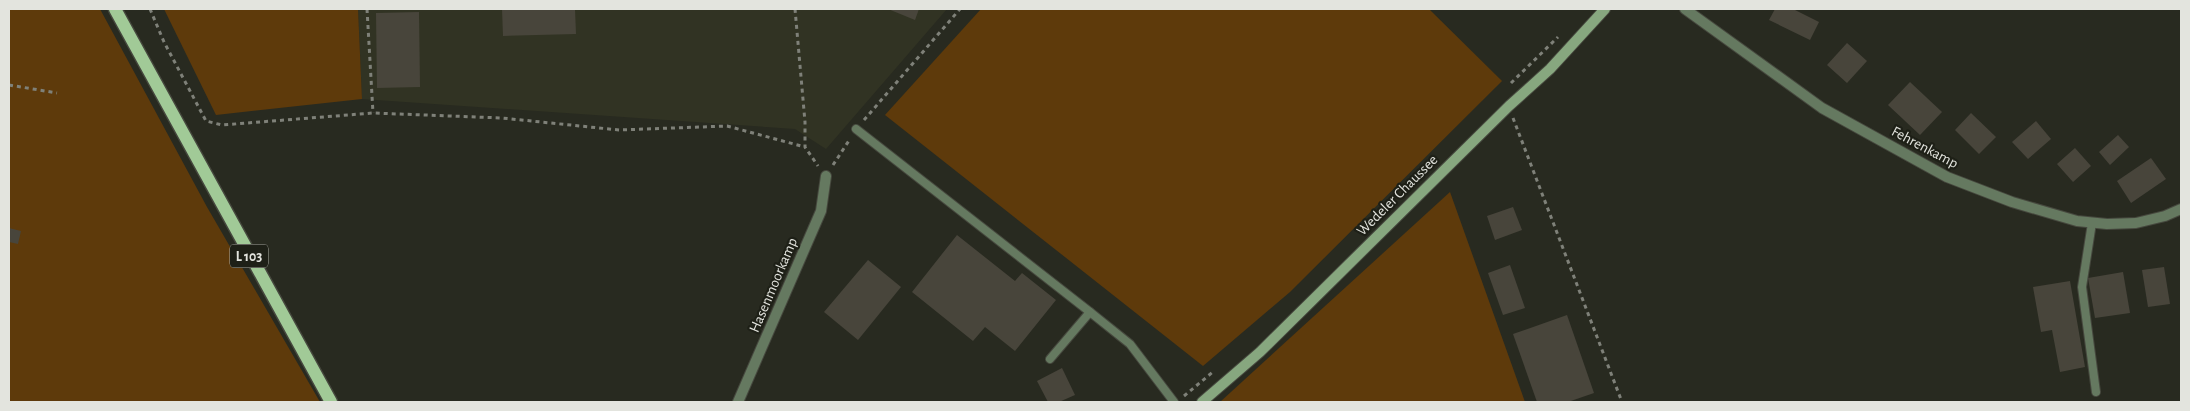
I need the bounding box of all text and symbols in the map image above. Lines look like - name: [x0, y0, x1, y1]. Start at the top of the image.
- street label: Fehrenkamp: [1889, 124, 1961, 171]
- street label: Wedeler Chaussee: [1354, 152, 1441, 239]
- street label: Hasenmoorkamp: [747, 236, 800, 335]
- road number: L 103: [230, 245, 268, 268]

